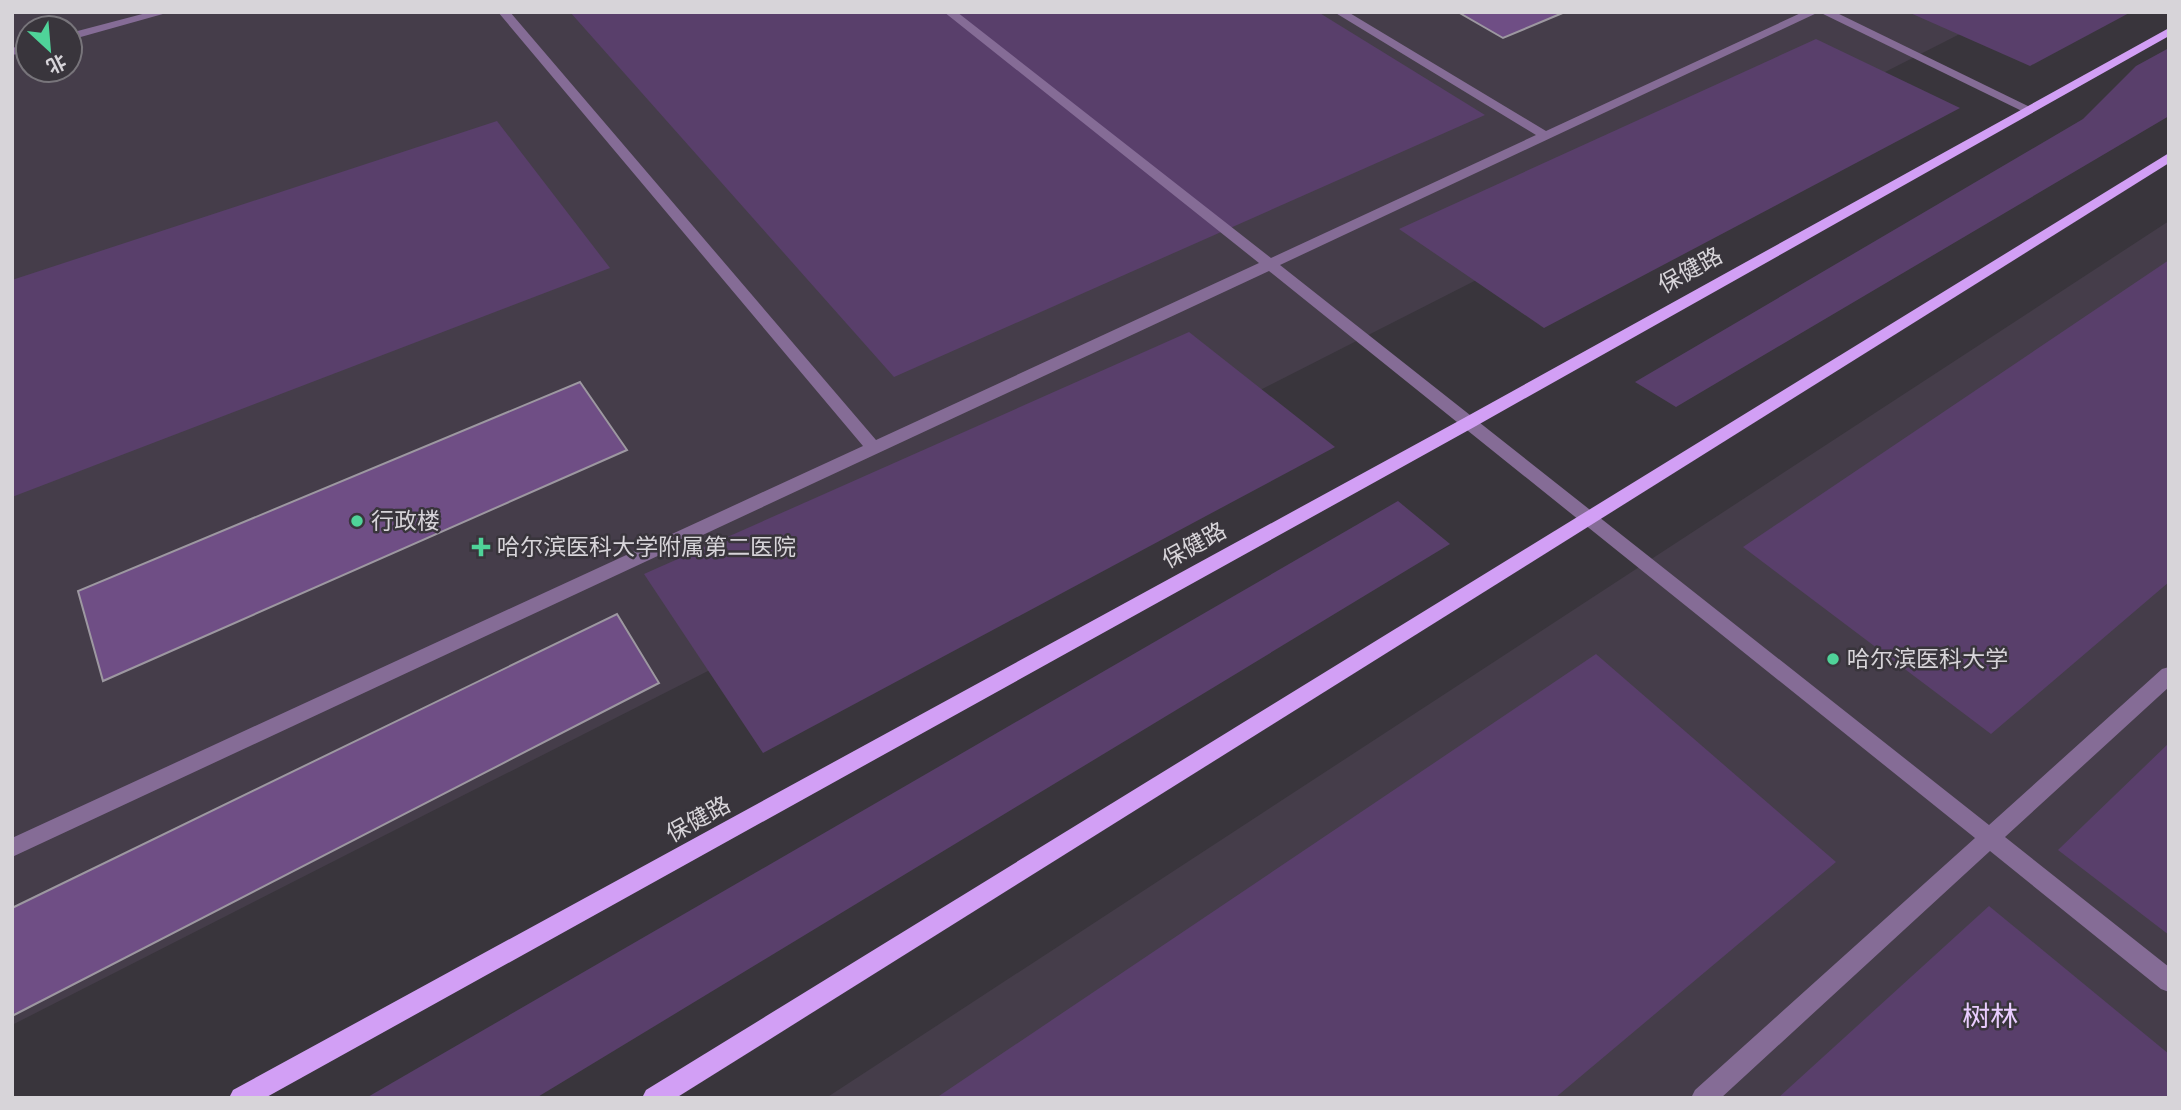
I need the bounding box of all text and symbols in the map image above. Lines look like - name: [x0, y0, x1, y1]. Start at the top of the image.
- north arrow: [14, 14, 84, 84]
- text: 北: [42, 48, 70, 79]
- street label: 保健路: [1653, 240, 1728, 301]
- place label: 行政楼: [371, 506, 440, 537]
- marker: 行政楼: [349, 513, 365, 529]
- street label: 保健路: [1157, 515, 1232, 576]
- place label: 哈尔滨医科大学附属第二医院: [497, 532, 796, 563]
- marker: 哈尔滨医科大学附属第二医院: [471, 537, 491, 557]
- place label: 哈尔滨医科大学: [1847, 644, 2008, 675]
- marker: 哈尔滨医科大学: [1825, 651, 1841, 667]
- street label: 保健路: [661, 789, 736, 850]
- park label: 树林: [1962, 998, 2018, 1036]

